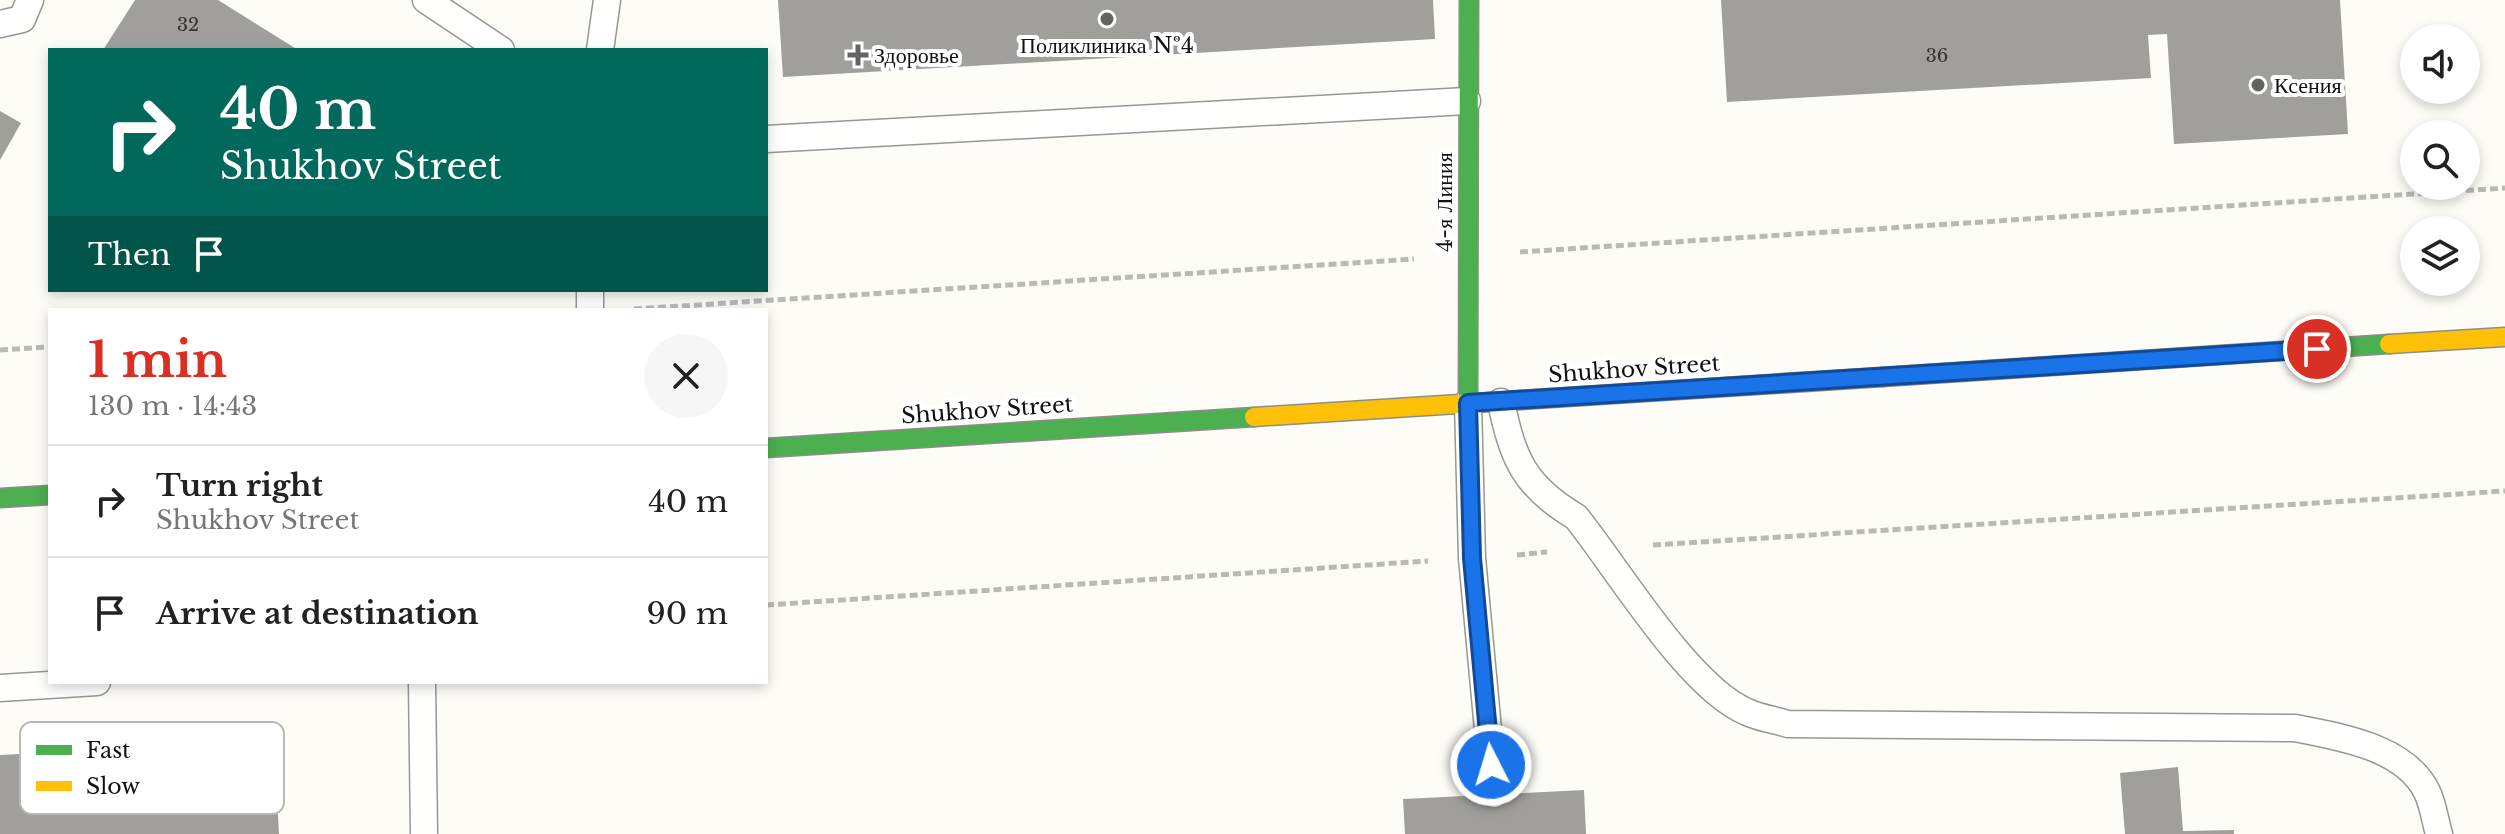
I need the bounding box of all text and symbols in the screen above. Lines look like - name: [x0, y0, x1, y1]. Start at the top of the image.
- marker: Поликлиника №4: [1098, 10, 1116, 28]
- house number: 32: [177, 14, 199, 36]
- map controls: [2400, 24, 2480, 296]
- button: sound: [2400, 24, 2480, 104]
- place label: Поликлиника №4: [1020, 32, 1194, 59]
- place label: Здоровье: [874, 42, 959, 69]
- house number: 36: [1926, 45, 1948, 67]
- marker: Здоровье: [849, 46, 867, 64]
- place label: Ксения: [2274, 72, 2342, 99]
- text: 40 m: [220, 75, 376, 144]
- marker: Ксения: [2249, 76, 2267, 94]
- icon: right: [88, 80, 192, 184]
- button: search: [2400, 120, 2480, 200]
- text: Shukhov Street: [220, 144, 501, 189]
- street label: 4-я Линия: [1431, 152, 1458, 252]
- button: layers: [2400, 216, 2480, 296]
- icon: arrive: [187, 232, 231, 276]
- text: Then: [88, 236, 171, 273]
- pin: [2283, 315, 2351, 383]
- icon: arrive: [2295, 327, 2339, 371]
- text: 1 min: [88, 330, 227, 390]
- button: close: [644, 334, 728, 418]
- street label: Shukhov Street: [1547, 349, 1721, 388]
- text: 130 m · 14:43: [88, 390, 257, 422]
- street label: Shukhov Street: [900, 390, 1074, 429]
- text: Turn right: [156, 467, 323, 504]
- icon: right: [88, 479, 132, 523]
- text: 40 m: [648, 483, 728, 520]
- text: Shukhov Street: [156, 504, 359, 536]
- icon: arrive: [88, 591, 132, 635]
- text: Arrive at destination: [156, 595, 479, 632]
- text: 90 m: [646, 595, 728, 632]
- legend: [20, 722, 284, 814]
- position arrow: [1449, 723, 1533, 807]
- text: Fast: [86, 737, 131, 764]
- text: Slow: [86, 773, 140, 800]

